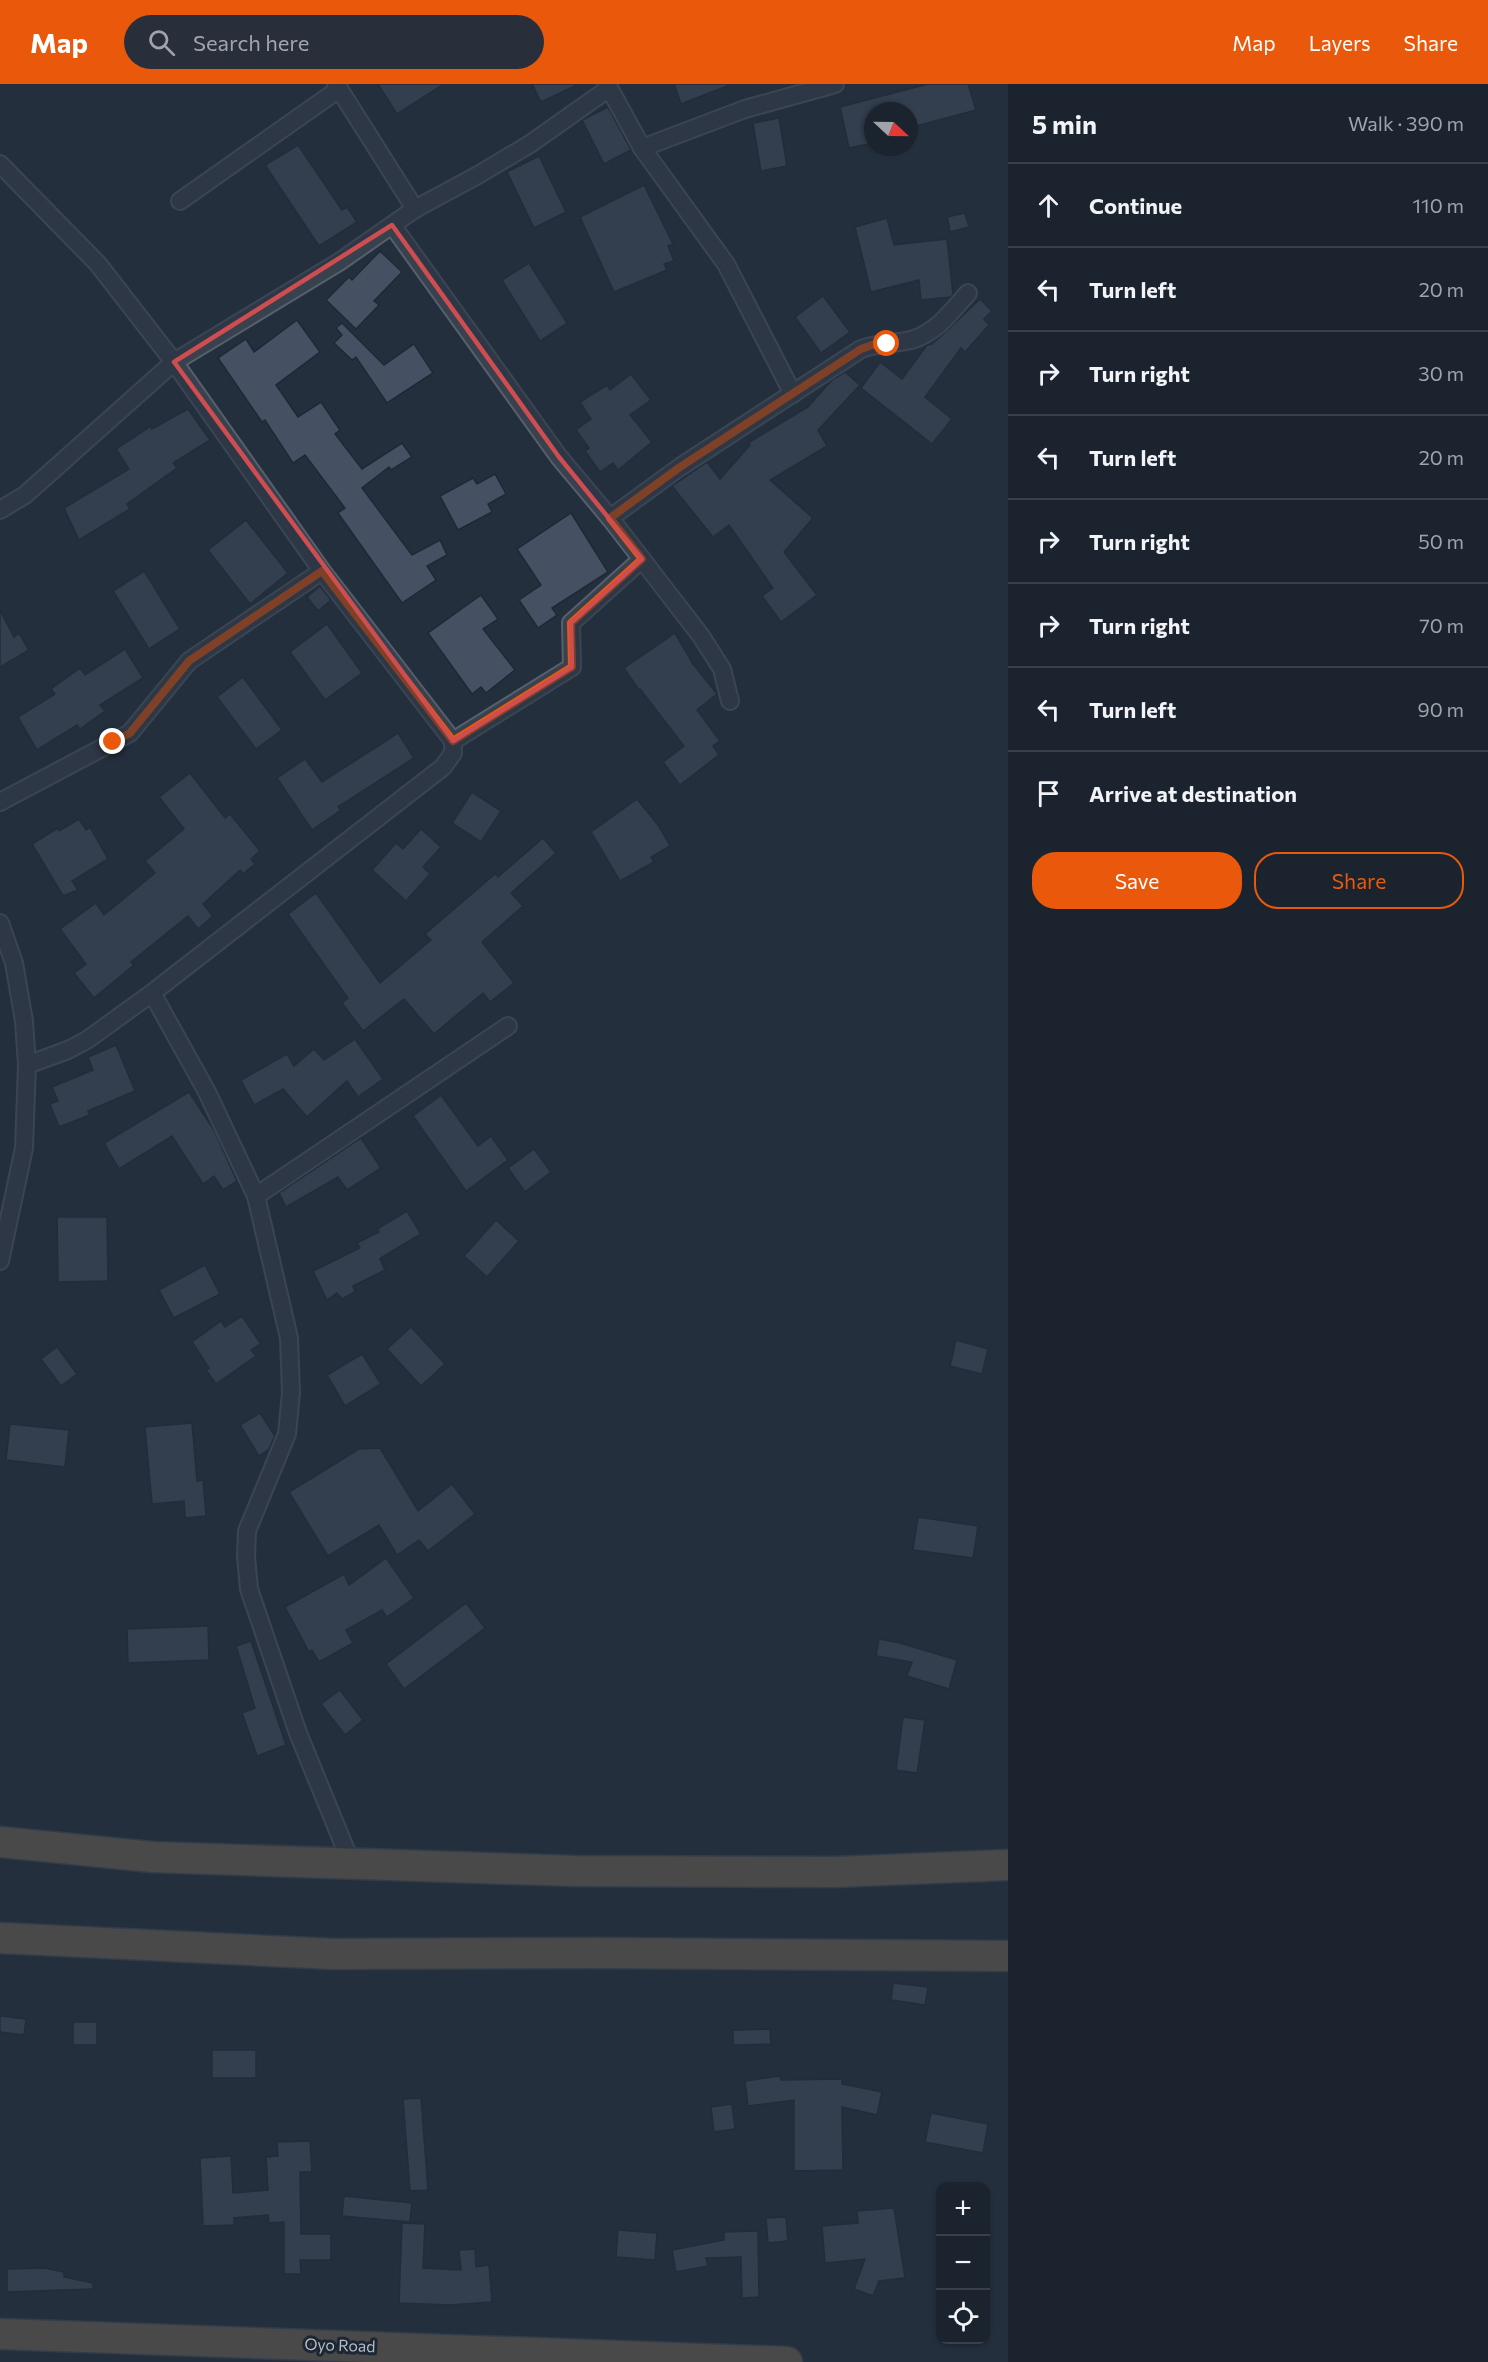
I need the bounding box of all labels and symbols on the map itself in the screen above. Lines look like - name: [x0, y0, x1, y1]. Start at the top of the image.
- north arrow: [864, 102, 918, 156]
- route start: [873, 330, 899, 356]
- route end: [99, 728, 125, 754]
- street label: Oyo Road: [304, 2334, 376, 2355]

